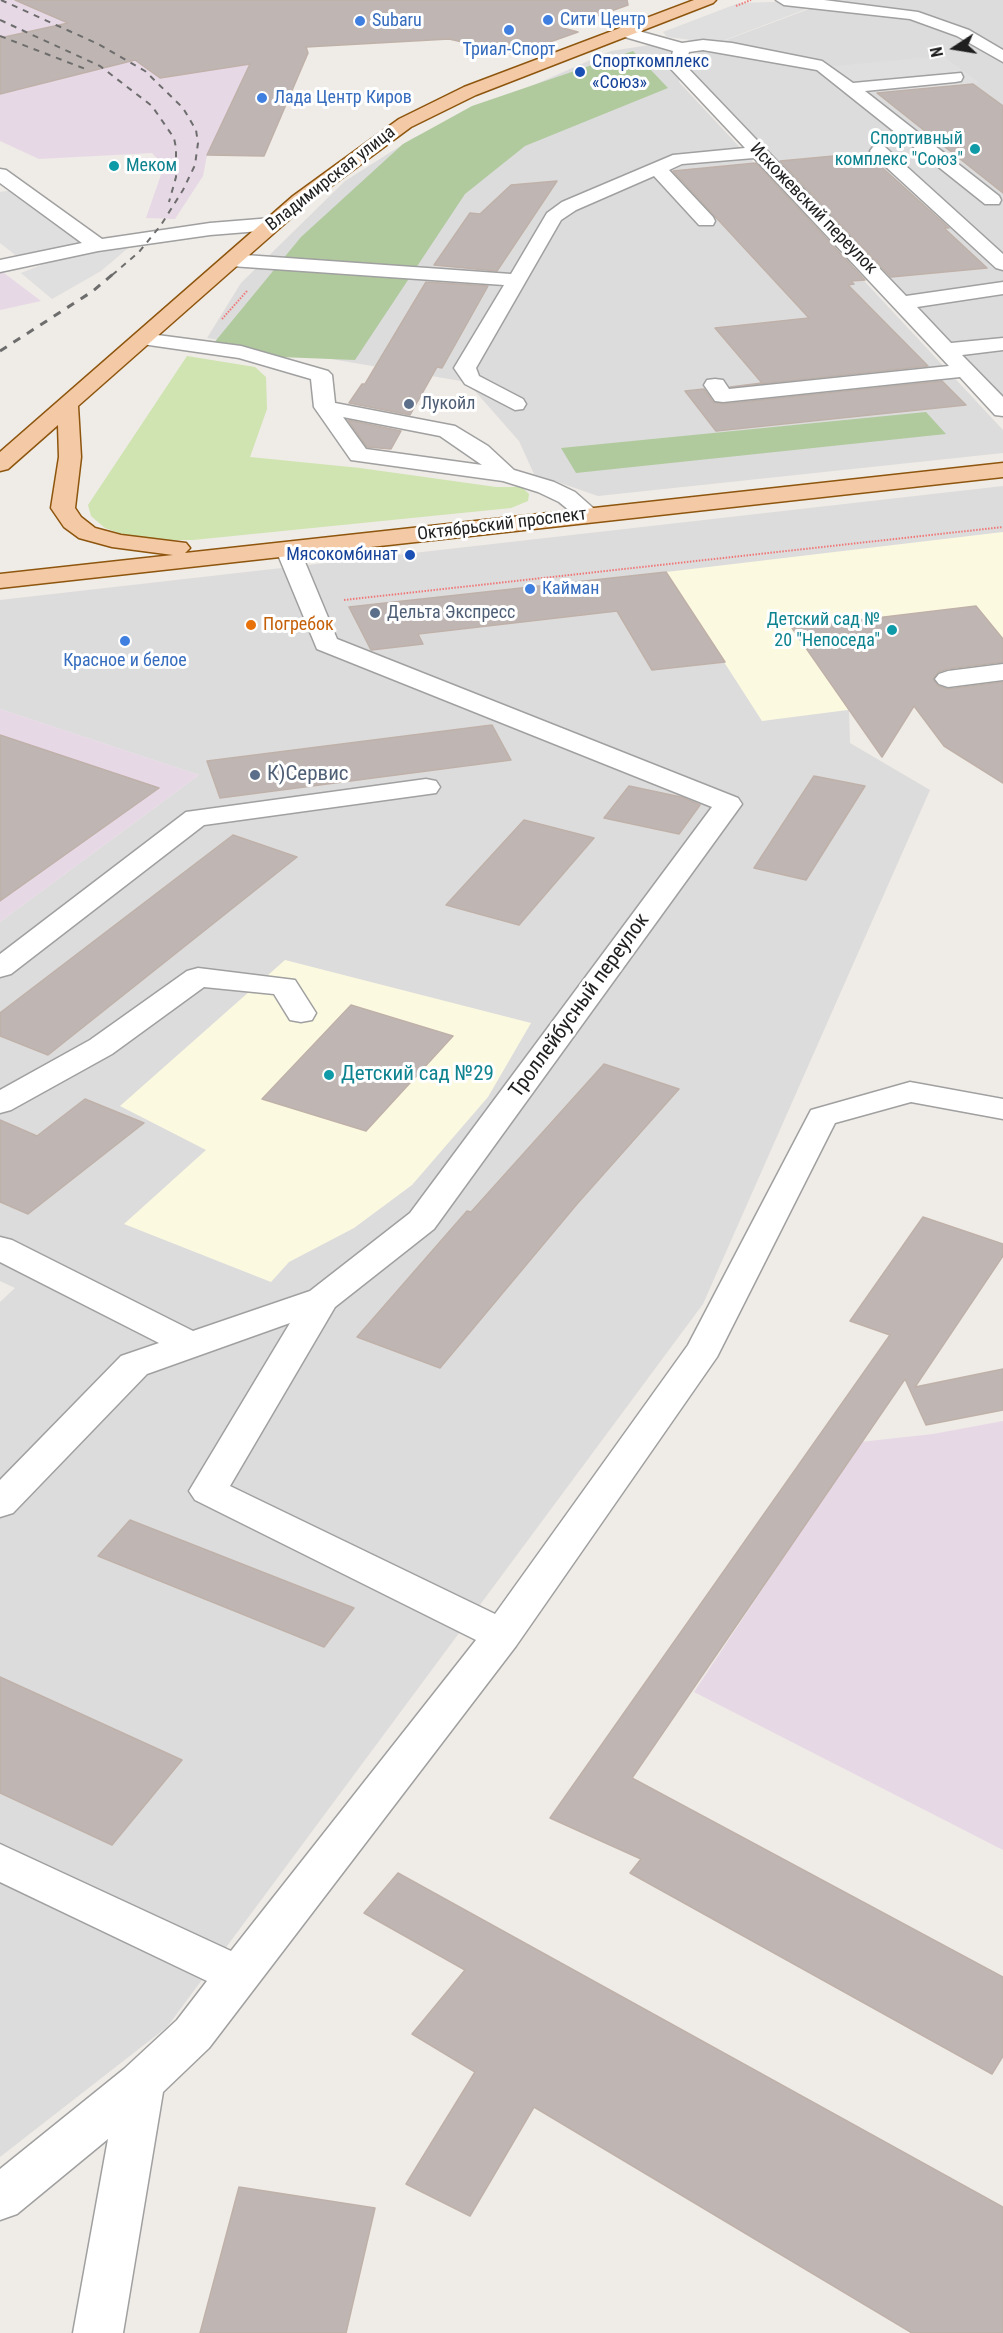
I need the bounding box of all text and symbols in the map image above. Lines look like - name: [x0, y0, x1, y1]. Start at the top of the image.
- place label: Сити Центр: [560, 9, 646, 31]
- place label: Subaru: [372, 10, 422, 32]
- marker: Сити Центр: [541, 13, 555, 27]
- marker: Subaru: [353, 14, 367, 28]
- north arrow: [925, 18, 985, 78]
- marker: Триал-Спорт: [502, 23, 516, 37]
- place label: Триал-Спорт: [463, 39, 555, 61]
- text: N: [927, 45, 947, 59]
- place label: Спорткомплекс «Союз»: [592, 51, 709, 94]
- marker: Спорткомплекс «Союз»: [573, 65, 587, 79]
- place label: Лада Центр Киров: [274, 87, 412, 109]
- marker: Лада Центр Киров: [255, 91, 269, 105]
- street label: Владимирская улица: [262, 122, 400, 236]
- place label: Спортивный комплекс "Союз": [835, 128, 963, 170]
- street label: Искожевский переулок: [745, 139, 881, 279]
- marker: Спортивный комплекс "Союз": [968, 142, 982, 156]
- place label: Меком: [126, 155, 177, 177]
- marker: Меком: [107, 159, 121, 173]
- place label: Лукойл: [421, 393, 475, 415]
- marker: Лукойл: [402, 397, 416, 411]
- street label: Октябрьский проспект: [416, 504, 588, 546]
- place label: Мясокомбинат: [286, 544, 398, 566]
- marker: Мясокомбинат: [403, 548, 417, 562]
- place label: Кайман: [542, 578, 599, 600]
- marker: Кайман: [523, 582, 537, 596]
- place label: Дельта Экспресс: [387, 602, 515, 624]
- marker: Дельта Экспресс: [368, 606, 382, 620]
- place label: Детский сад № 20 "Непоседа": [767, 609, 880, 652]
- place label: Погребок: [263, 614, 334, 636]
- marker: Погребок: [244, 618, 258, 632]
- marker: Детский сад № 20 "Непоседа": [885, 623, 899, 637]
- marker: Красное и белое: [118, 634, 132, 648]
- place label: Красное и белое: [63, 650, 187, 672]
- place label: К)Сервис: [267, 762, 349, 788]
- marker: К)Сервис: [248, 768, 262, 782]
- street label: Троллейбусный переулок: [505, 909, 655, 1103]
- place label: Детский сад №29: [341, 1062, 494, 1088]
- marker: Детский сад №29: [322, 1068, 336, 1082]

